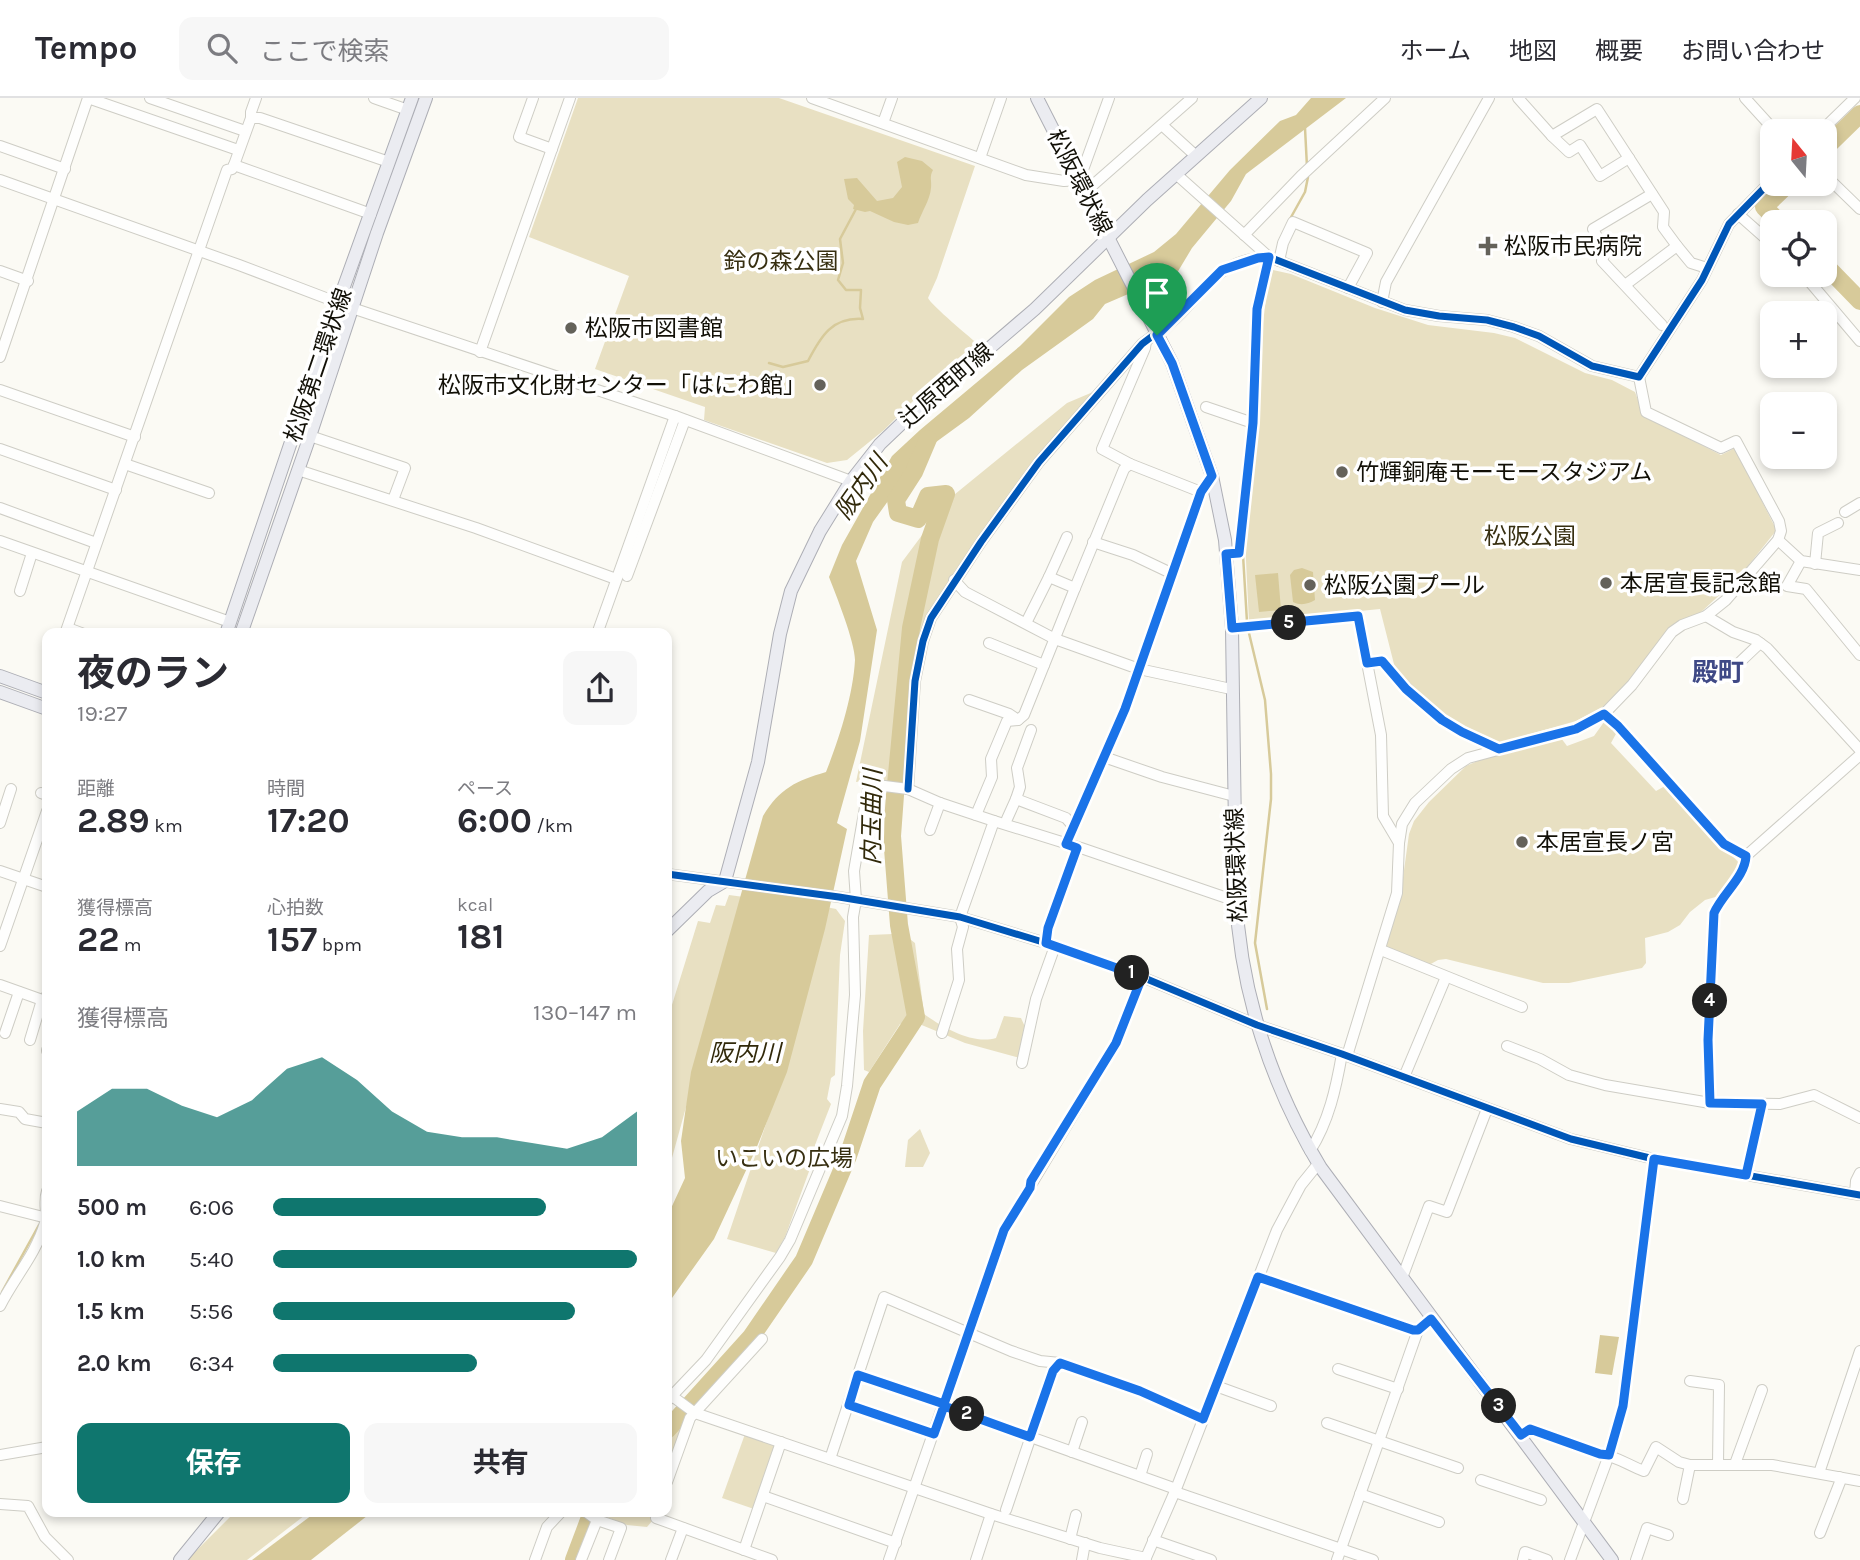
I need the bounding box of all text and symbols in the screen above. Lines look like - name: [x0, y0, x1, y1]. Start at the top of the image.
- search box: [179, 17, 669, 80]
- text: Tempo: [35, 29, 137, 67]
- icon: search: [203, 29, 241, 67]
- text: ここで検索: [259, 36, 389, 67]
- text: ホーム: [1400, 37, 1471, 65]
- text: 地図: [1509, 37, 1557, 65]
- text: 概要: [1595, 37, 1643, 65]
- text: お問い合わせ: [1681, 37, 1825, 65]
- north arrow: [1760, 119, 1838, 196]
- map controls: [1760, 119, 1837, 469]
- street label: 松阪環状線: [1041, 125, 1118, 240]
- button: locate: [1760, 210, 1837, 287]
- place label: 松阪市民病院: [1504, 233, 1642, 260]
- marker: 松阪市民病院: [1478, 236, 1498, 256]
- park label: 鈴の森公園: [724, 248, 839, 275]
- pin: [1127, 263, 1187, 335]
- icon: arrive: [1138, 274, 1176, 312]
- street label: 松阪第二環状線: [280, 285, 357, 446]
- button: +: [1760, 301, 1837, 378]
- place label: 松阪市図書館: [585, 315, 723, 342]
- marker: 松阪市図書館: [563, 320, 579, 336]
- street label: 辻原西町線: [894, 337, 999, 433]
- place label: 松阪市文化財センター「はにわ館」: [438, 372, 806, 399]
- marker: 松阪市文化財センター「はにわ館」: [812, 377, 828, 393]
- button: −: [1760, 392, 1837, 469]
- water label: 阪内川: [829, 447, 895, 525]
- place label: 竹輝銅庵モーモースタジアム: [1356, 459, 1652, 486]
- marker: 竹輝銅庵モーモースタジアム: [1334, 464, 1350, 480]
- park label: 松阪公園: [1484, 523, 1576, 550]
- place label: 本居宣長記念館: [1620, 570, 1781, 597]
- place label: 松阪公園プール: [1324, 572, 1485, 599]
- marker: 本居宣長記念館: [1598, 575, 1614, 591]
- marker: 松阪公園プール: [1302, 577, 1318, 593]
- pin: 5: [1272, 606, 1306, 640]
- text: 5: [1283, 611, 1294, 633]
- text: 夜のラン: [77, 651, 229, 696]
- button: share: [563, 651, 637, 725]
- district label: 殿町: [1692, 657, 1744, 688]
- text: 19:27: [77, 700, 127, 727]
- water label: 内玉曲川: [857, 766, 887, 865]
- text: 距離: [77, 778, 115, 800]
- text: 時間: [267, 778, 305, 800]
- text: ペース: [457, 778, 513, 800]
- text: 2.89: [77, 800, 150, 841]
- text: 17:20: [267, 800, 350, 841]
- text: 6:00: [457, 800, 532, 841]
- street label: 松阪環状線: [1221, 807, 1252, 923]
- text: km: [150, 815, 183, 837]
- text: /km: [532, 815, 573, 837]
- place label: 本居宣長ノ宮: [1536, 829, 1674, 856]
- marker: 本居宣長ノ宮: [1514, 834, 1530, 850]
- text: kcal: [457, 894, 493, 916]
- text: 獲得標高: [77, 897, 153, 919]
- text: 心拍数: [267, 897, 324, 919]
- text: 181: [457, 916, 505, 957]
- text: 22: [77, 919, 119, 960]
- text: 157: [267, 919, 317, 960]
- text: m: [119, 934, 142, 956]
- text: bpm: [317, 934, 362, 956]
- pin: 1: [1114, 956, 1150, 990]
- text: 1: [1128, 961, 1135, 983]
- pin: 4: [1692, 984, 1728, 1018]
- text: 4: [1704, 989, 1715, 1011]
- text: 130–147 m: [533, 999, 637, 1026]
- text: 獲得標高: [77, 1005, 169, 1032]
- water label: 阪内川: [709, 1039, 784, 1067]
- park label: いこいの広場: [715, 1145, 853, 1172]
- text: 500 m: [77, 1194, 147, 1221]
- text: 6:06: [189, 1194, 234, 1221]
- text: 1.0 km: [77, 1246, 146, 1273]
- text: 5:40: [189, 1246, 234, 1273]
- text: 1.5 km: [77, 1298, 145, 1325]
- text: 5:56: [189, 1298, 233, 1325]
- text: 2.0 km: [77, 1350, 152, 1377]
- text: 6:34: [189, 1350, 234, 1377]
- pin: 3: [1482, 1388, 1516, 1424]
- text: 3: [1493, 1394, 1504, 1416]
- pin: 2: [950, 1396, 984, 1432]
- text: 2: [961, 1402, 972, 1424]
- button: 保存: [77, 1423, 350, 1503]
- button: 共有: [364, 1423, 637, 1503]

